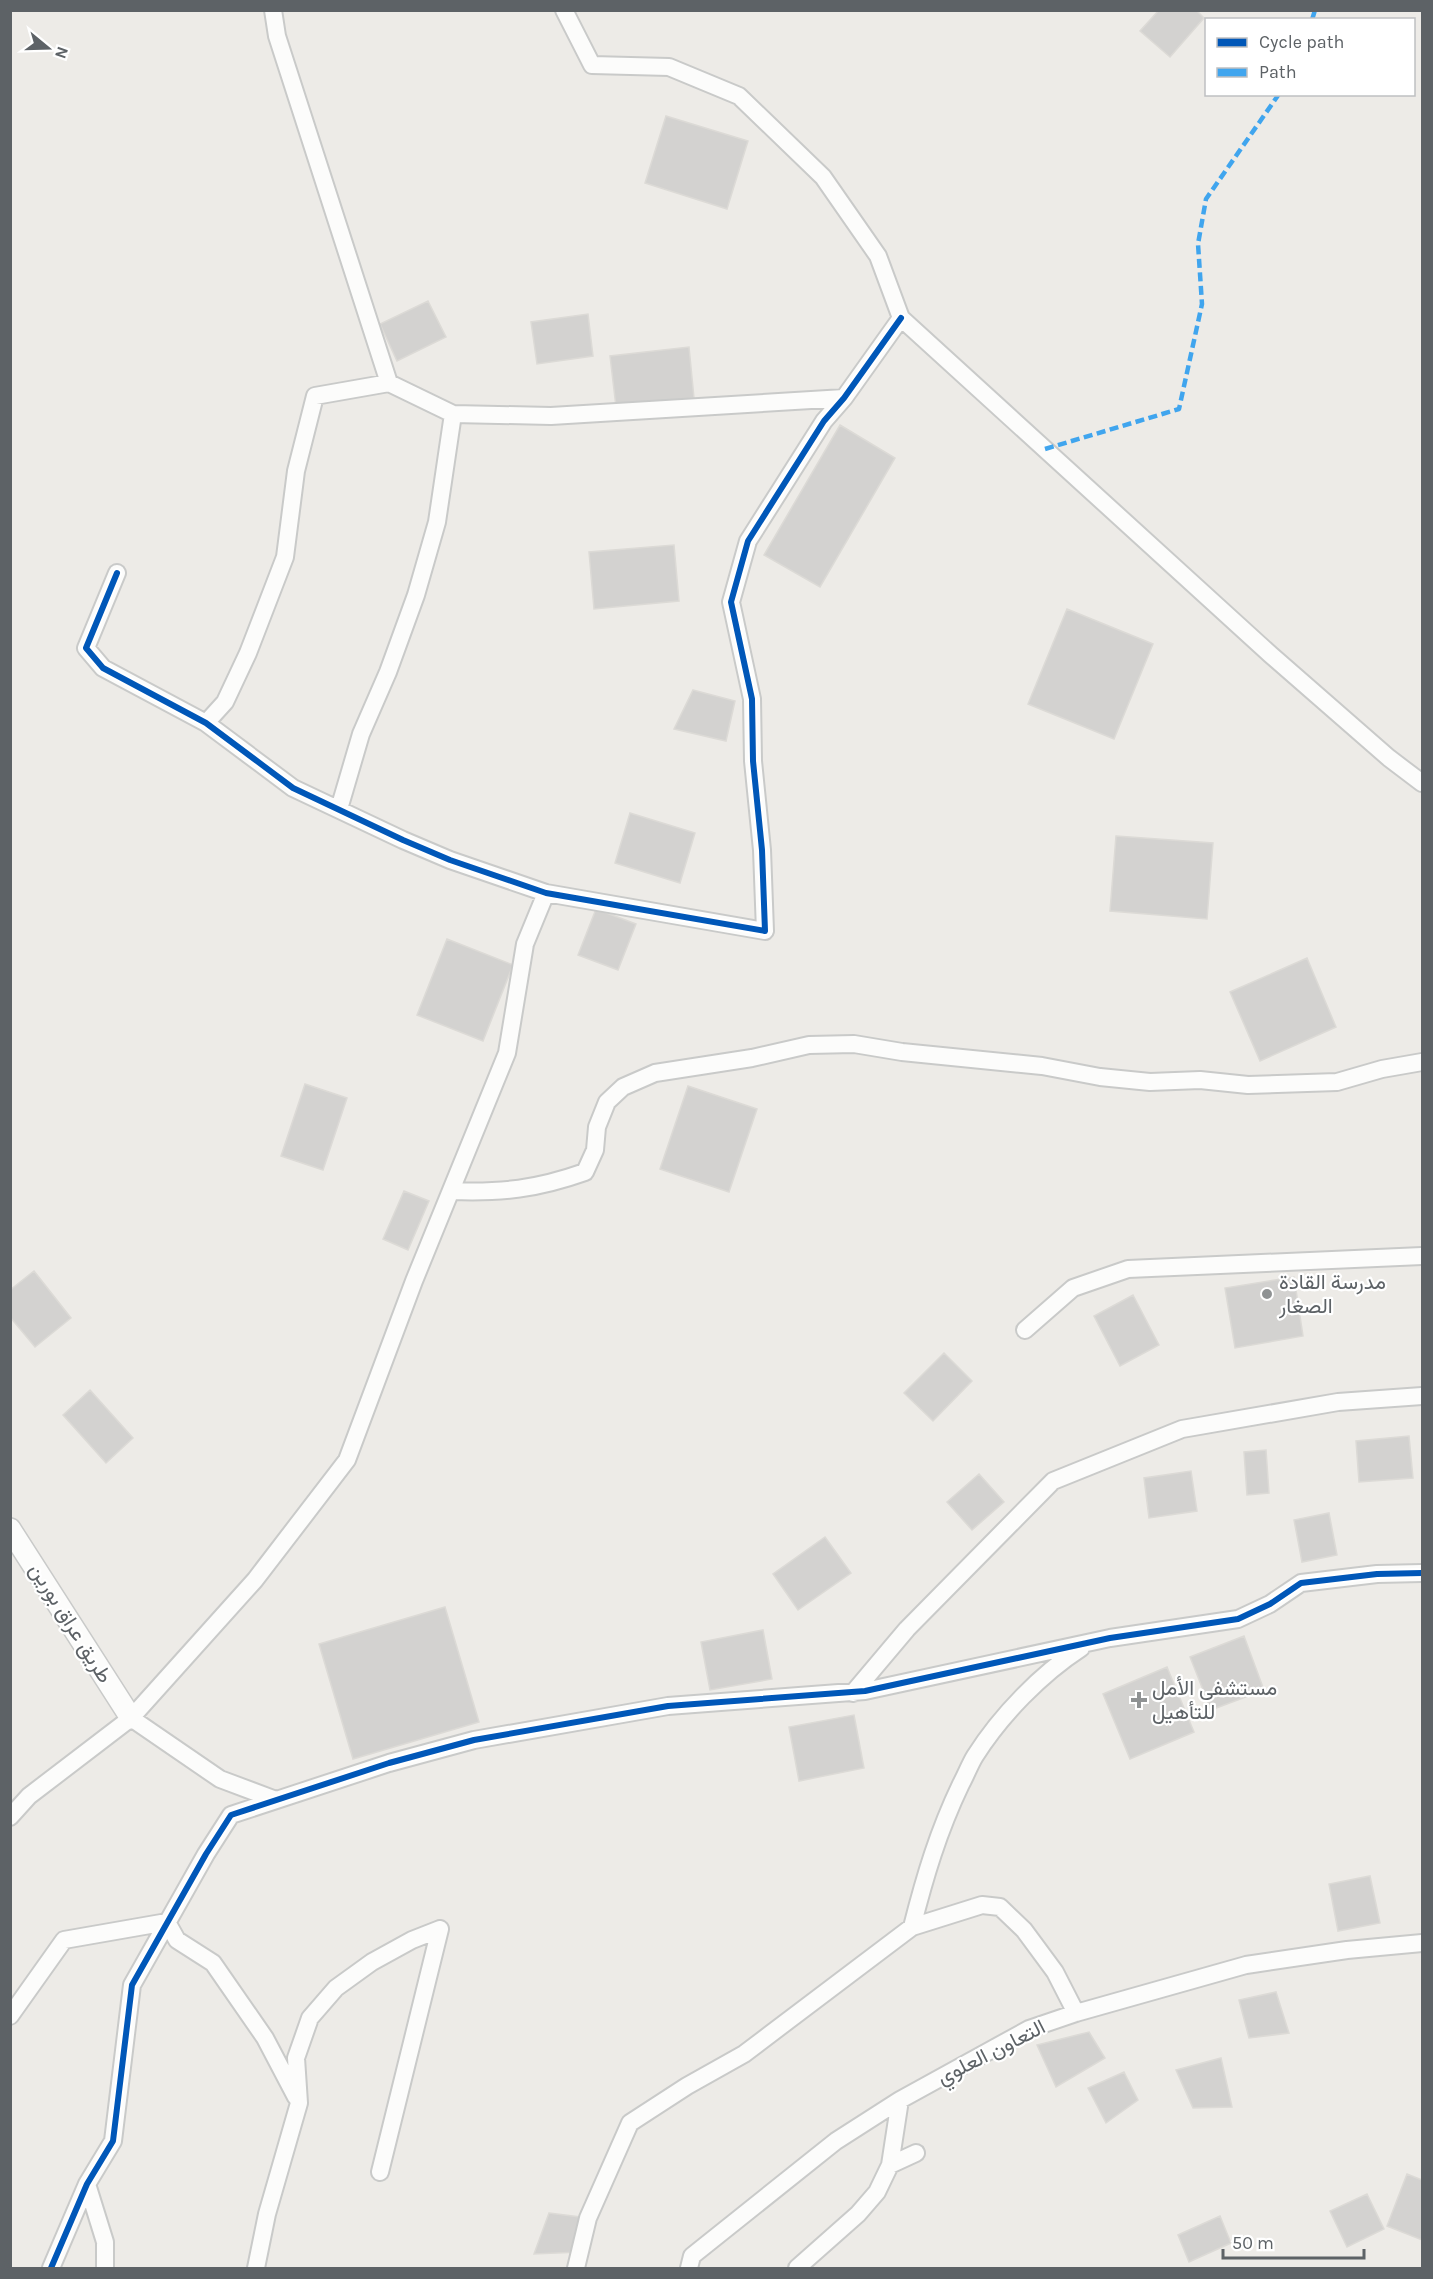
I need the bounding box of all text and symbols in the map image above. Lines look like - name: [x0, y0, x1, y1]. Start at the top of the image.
- north arrow: [18, 18, 78, 78]
- legend: [1205, 18, 1415, 96]
- text: Cycle path: [1259, 31, 1344, 53]
- text: N: [51, 44, 73, 61]
- text: Path: [1259, 61, 1297, 83]
- place label: مدرسة القادة الصغار: [1278, 1270, 1386, 1319]
- marker: مدرسة القادة الصغار: [1260, 1287, 1274, 1301]
- street label: طريق عراق بورين: [24, 1559, 117, 1688]
- place label: مستشفى الأمل للتأهيل: [1152, 1676, 1277, 1724]
- marker: مستشفى الأمل للتأهيل: [1130, 1691, 1148, 1709]
- street label: التعاون العلوي: [933, 2014, 1051, 2094]
- scale bar: [1223, 2222, 1364, 2260]
- text: 50 m: [1232, 2232, 1274, 2254]

